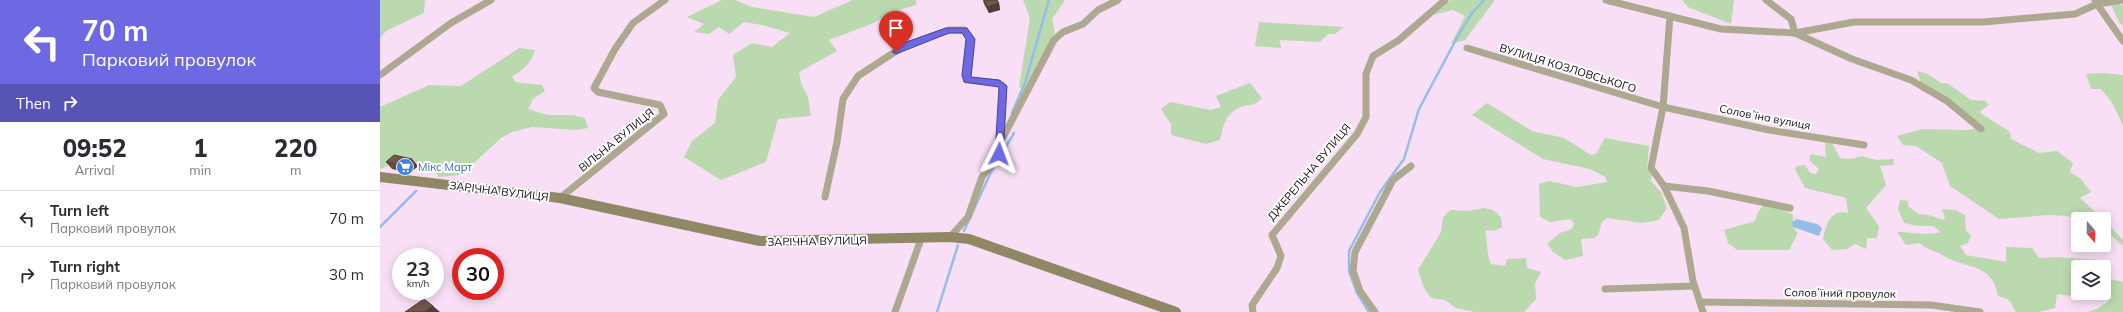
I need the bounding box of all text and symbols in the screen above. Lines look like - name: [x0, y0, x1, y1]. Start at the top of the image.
- pin: [879, 11, 913, 52]
- text: 70 m: [82, 13, 148, 48]
- icon: left: [16, 16, 68, 68]
- icon: arrive: [885, 17, 907, 39]
- street label: ВУЛИЦЯ КОЗЛОВСЬКОГО: [1498, 40, 1638, 96]
- text: Парковий провулок: [82, 48, 256, 71]
- icon: right: [59, 92, 81, 114]
- text: Then: [16, 94, 51, 113]
- street label: Соловʼїна вулиця: [1718, 101, 1812, 133]
- street label: ВІЛЬНА ВУЛИЦЯ: [575, 105, 657, 175]
- street label: ДЖЕРЕЛЬНА ВУЛИЦЯ: [1264, 121, 1354, 223]
- text: 09:52: [63, 133, 127, 163]
- text: 1: [193, 133, 208, 163]
- text: 220: [274, 133, 317, 163]
- position arrow: [978, 133, 1020, 175]
- supermarket icon: Мікс Март: [395, 157, 415, 177]
- place label: Мікс Март: [418, 160, 472, 174]
- text: Arrival: [75, 162, 115, 178]
- text: min: [189, 162, 211, 178]
- text: m: [290, 162, 301, 178]
- street label: ЗАРІЧНА ВУЛИЦЯ: [449, 178, 549, 204]
- text: Turn left: [50, 201, 109, 220]
- icon: left: [16, 208, 38, 230]
- text: 70 m: [329, 209, 364, 228]
- north arrow: [2071, 212, 2111, 252]
- map controls: [2071, 212, 2111, 300]
- text: Парковий провулок: [50, 220, 176, 236]
- street label: ЗАРІЧНА ВУЛИЦЯ: [767, 233, 867, 249]
- speed limit sign: 30: [452, 248, 504, 300]
- text: 23: [406, 256, 430, 281]
- text: Turn right: [50, 257, 120, 276]
- button: layers: [2071, 260, 2111, 300]
- icon: right: [16, 264, 38, 286]
- text: 30 m: [329, 265, 364, 284]
- text: Парковий провулок: [50, 276, 176, 292]
- text: km/h: [407, 277, 429, 290]
- street label: Соловʼїний провулок: [1784, 285, 1896, 301]

